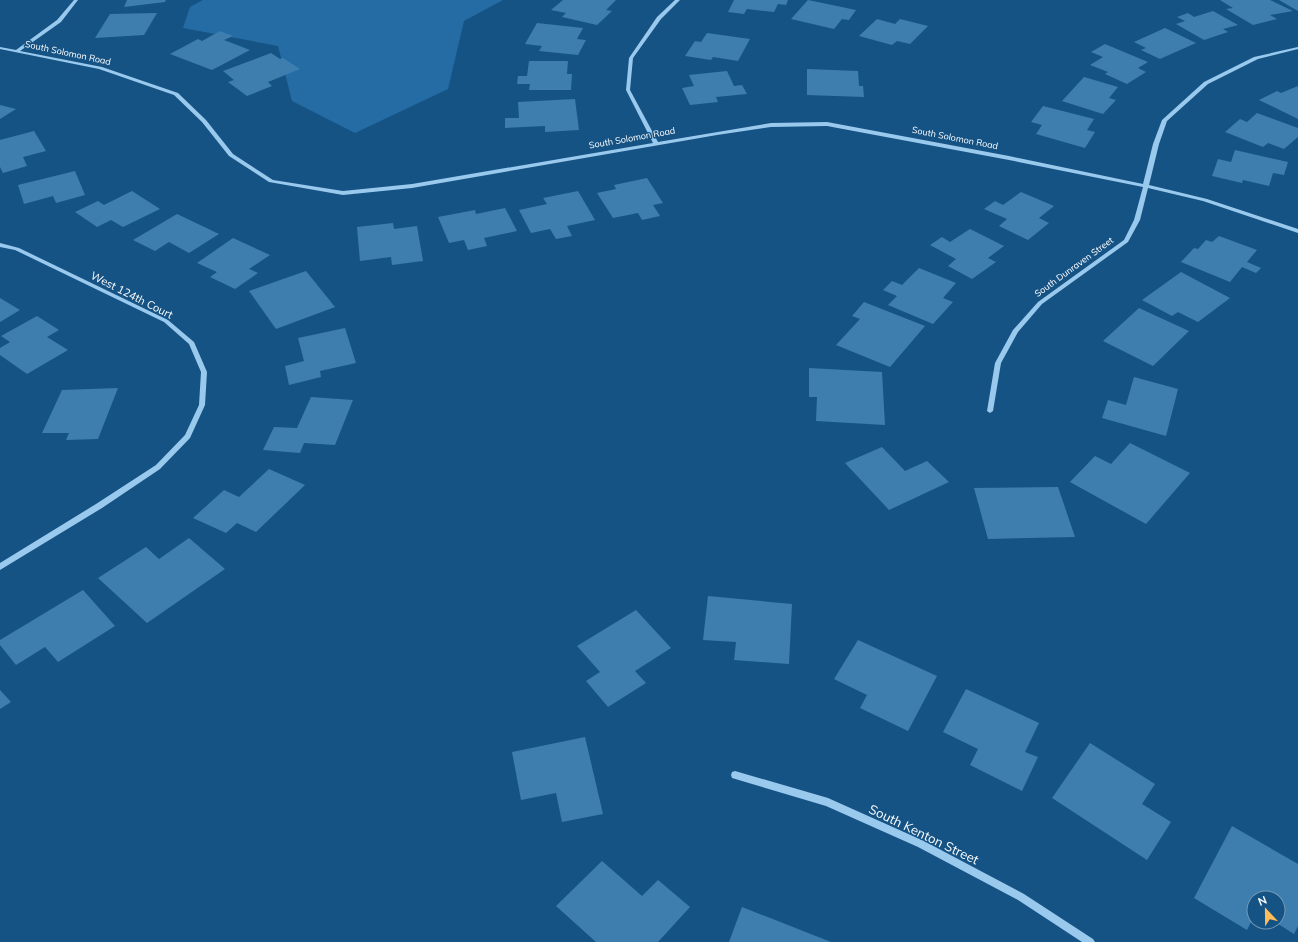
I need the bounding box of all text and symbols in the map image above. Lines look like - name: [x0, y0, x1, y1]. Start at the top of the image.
- street label: South Solomon Road: [24, 38, 112, 67]
- street label: South Solomon Road: [588, 124, 676, 151]
- street label: South Solomon Road: [911, 124, 999, 151]
- street label: South Dunraven Street: [1032, 234, 1115, 299]
- street label: West 124th Court: [88, 268, 176, 322]
- street label: South Kenton Street: [866, 800, 982, 868]
- north arrow: [1246, 890, 1286, 930]
- text: N: [1256, 893, 1269, 909]

